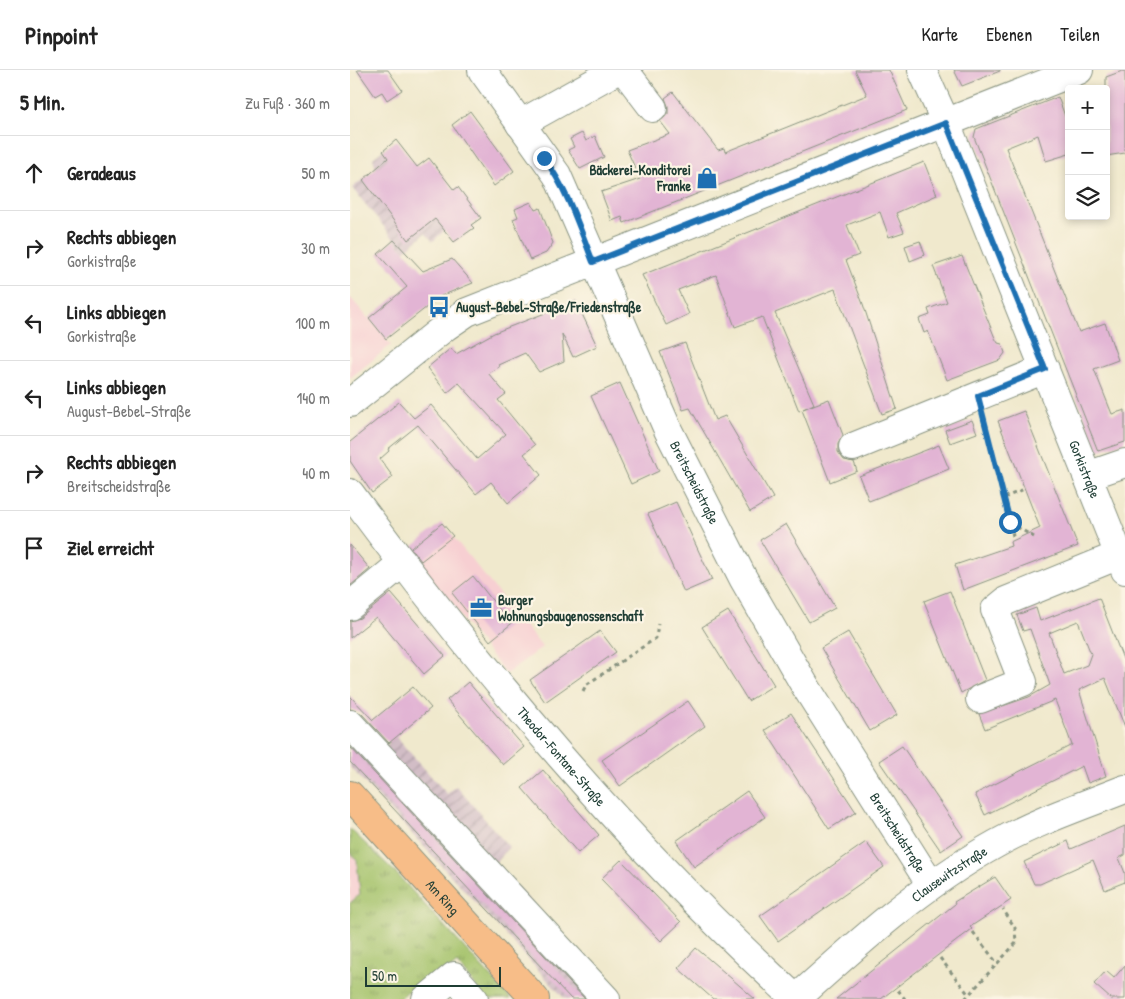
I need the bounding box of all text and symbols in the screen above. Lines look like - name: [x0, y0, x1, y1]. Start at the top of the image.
- text: Pinpoint: [25, 19, 97, 51]
- text: Karte: [922, 22, 958, 47]
- text: Ebenen: [986, 22, 1032, 47]
- text: Teilen: [1060, 22, 1100, 47]
- map controls: [1065, 85, 1110, 220]
- button: +: [1065, 85, 1110, 130]
- text: 5 Min.: [20, 88, 65, 117]
- text: Zu Fuß · 360 m: [245, 92, 330, 114]
- button: −: [1065, 130, 1110, 175]
- route end: [533, 147, 556, 170]
- icon: ahead: [20, 159, 48, 187]
- text: Geradeaus: [67, 160, 136, 186]
- place label: Bäckerei-Konditorei Franke: [589, 160, 691, 195]
- text: 50 m: [302, 162, 330, 184]
- shop icon: Bäckerei-Konditorei Franke: [694, 165, 720, 191]
- button: layers: [1065, 175, 1110, 220]
- text: Rechts abbiegen: [67, 224, 176, 250]
- icon: right: [20, 234, 48, 262]
- text: 30 m: [301, 237, 330, 259]
- text: Gorkistraße: [67, 250, 136, 272]
- bus stop icon: August-Bebel-Straße/Friedenstraße: [426, 294, 452, 320]
- place label: August-Bebel-Straße/Friedenstraße: [456, 297, 642, 318]
- text: Links abbiegen: [67, 299, 166, 325]
- icon: left: [20, 309, 48, 337]
- text: 100 m: [295, 312, 330, 334]
- text: Gorkistraße: [67, 325, 136, 347]
- text: Links abbiegen: [67, 374, 166, 400]
- icon: left: [20, 384, 48, 412]
- text: 140 m: [296, 387, 330, 409]
- text: August-Bebel-Straße: [67, 400, 191, 422]
- street label: Breitscheidstraße: [666, 437, 724, 528]
- street label: Gorkistraße: [1065, 437, 1105, 501]
- text: Rechts abbiegen: [67, 449, 176, 475]
- icon: right: [20, 459, 48, 487]
- text: 40 m: [302, 462, 330, 484]
- text: Breitscheidstraße: [67, 475, 171, 497]
- route start: [999, 511, 1022, 534]
- icon: arrive: [20, 534, 48, 562]
- text: Ziel erreicht: [67, 535, 154, 561]
- place label: Burger Wohnungsbaugenossenschaft: [498, 590, 645, 627]
- office icon: Burger Wohnungsbaugenossenschaft: [468, 595, 494, 621]
- street label: Theodor-Fontane-Straße: [513, 703, 611, 810]
- street label: Breitscheidstraße: [866, 789, 931, 876]
- street label: Clausewitzstraße: [907, 841, 991, 906]
- street label: Am Ring: [422, 875, 464, 919]
- scale bar: [365, 964, 501, 987]
- text: 50 m: [372, 966, 397, 985]

